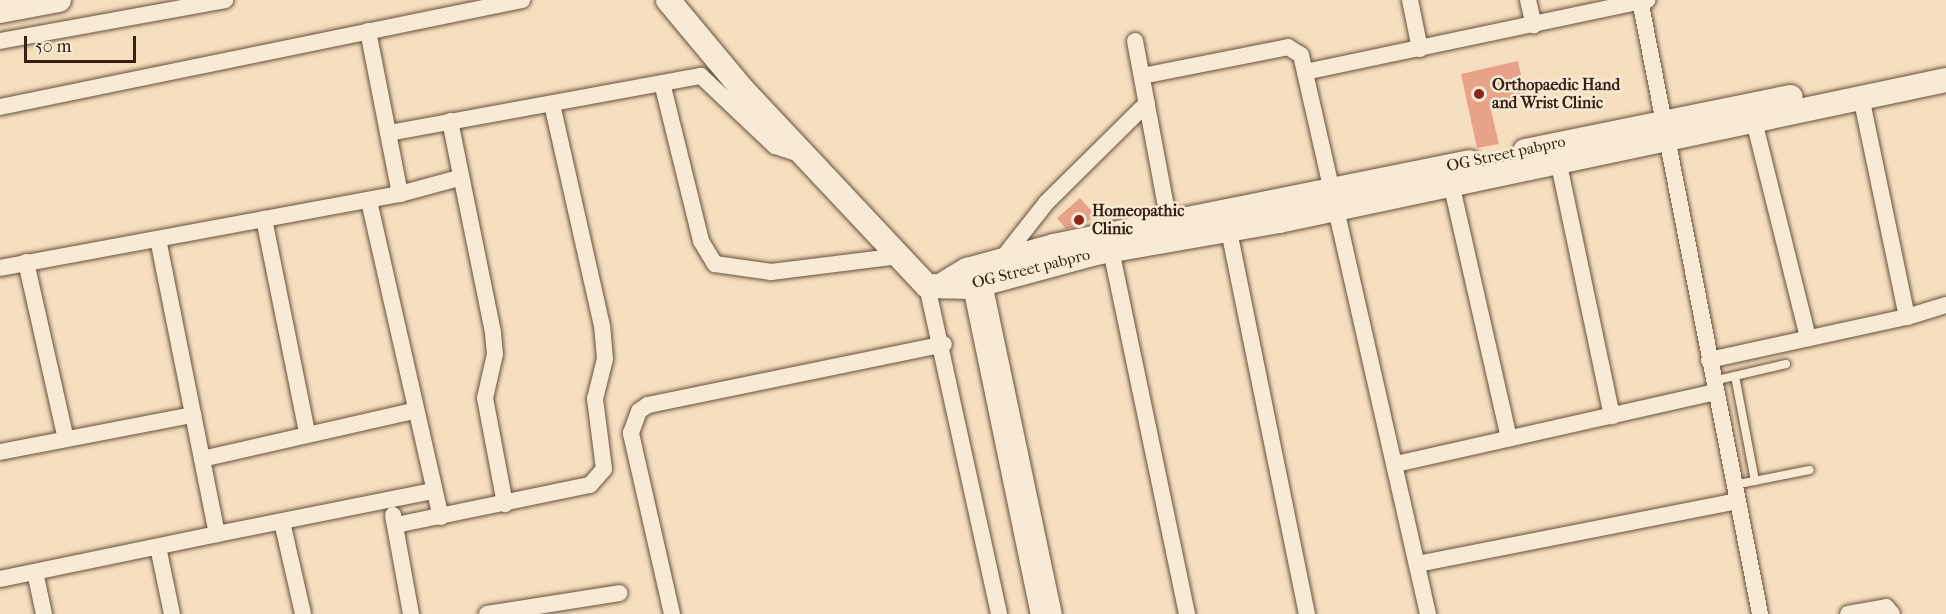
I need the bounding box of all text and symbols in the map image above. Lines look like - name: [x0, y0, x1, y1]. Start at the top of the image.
- scale bar: [27, 24, 140, 62]
- text: 50 m: [35, 36, 71, 57]
- place label: Orthopaedic Hand and Wrist Clinic: [1492, 75, 1620, 113]
- marker: Orthopaedic Hand and Wrist Clinic: [1470, 85, 1488, 103]
- street label: OG Street pabpro: [1445, 132, 1567, 176]
- place label: Homeopathic Clinic: [1092, 201, 1184, 239]
- marker: Homeopathic Clinic: [1070, 211, 1088, 229]
- street label: OG Street pabpro: [970, 245, 1092, 293]

